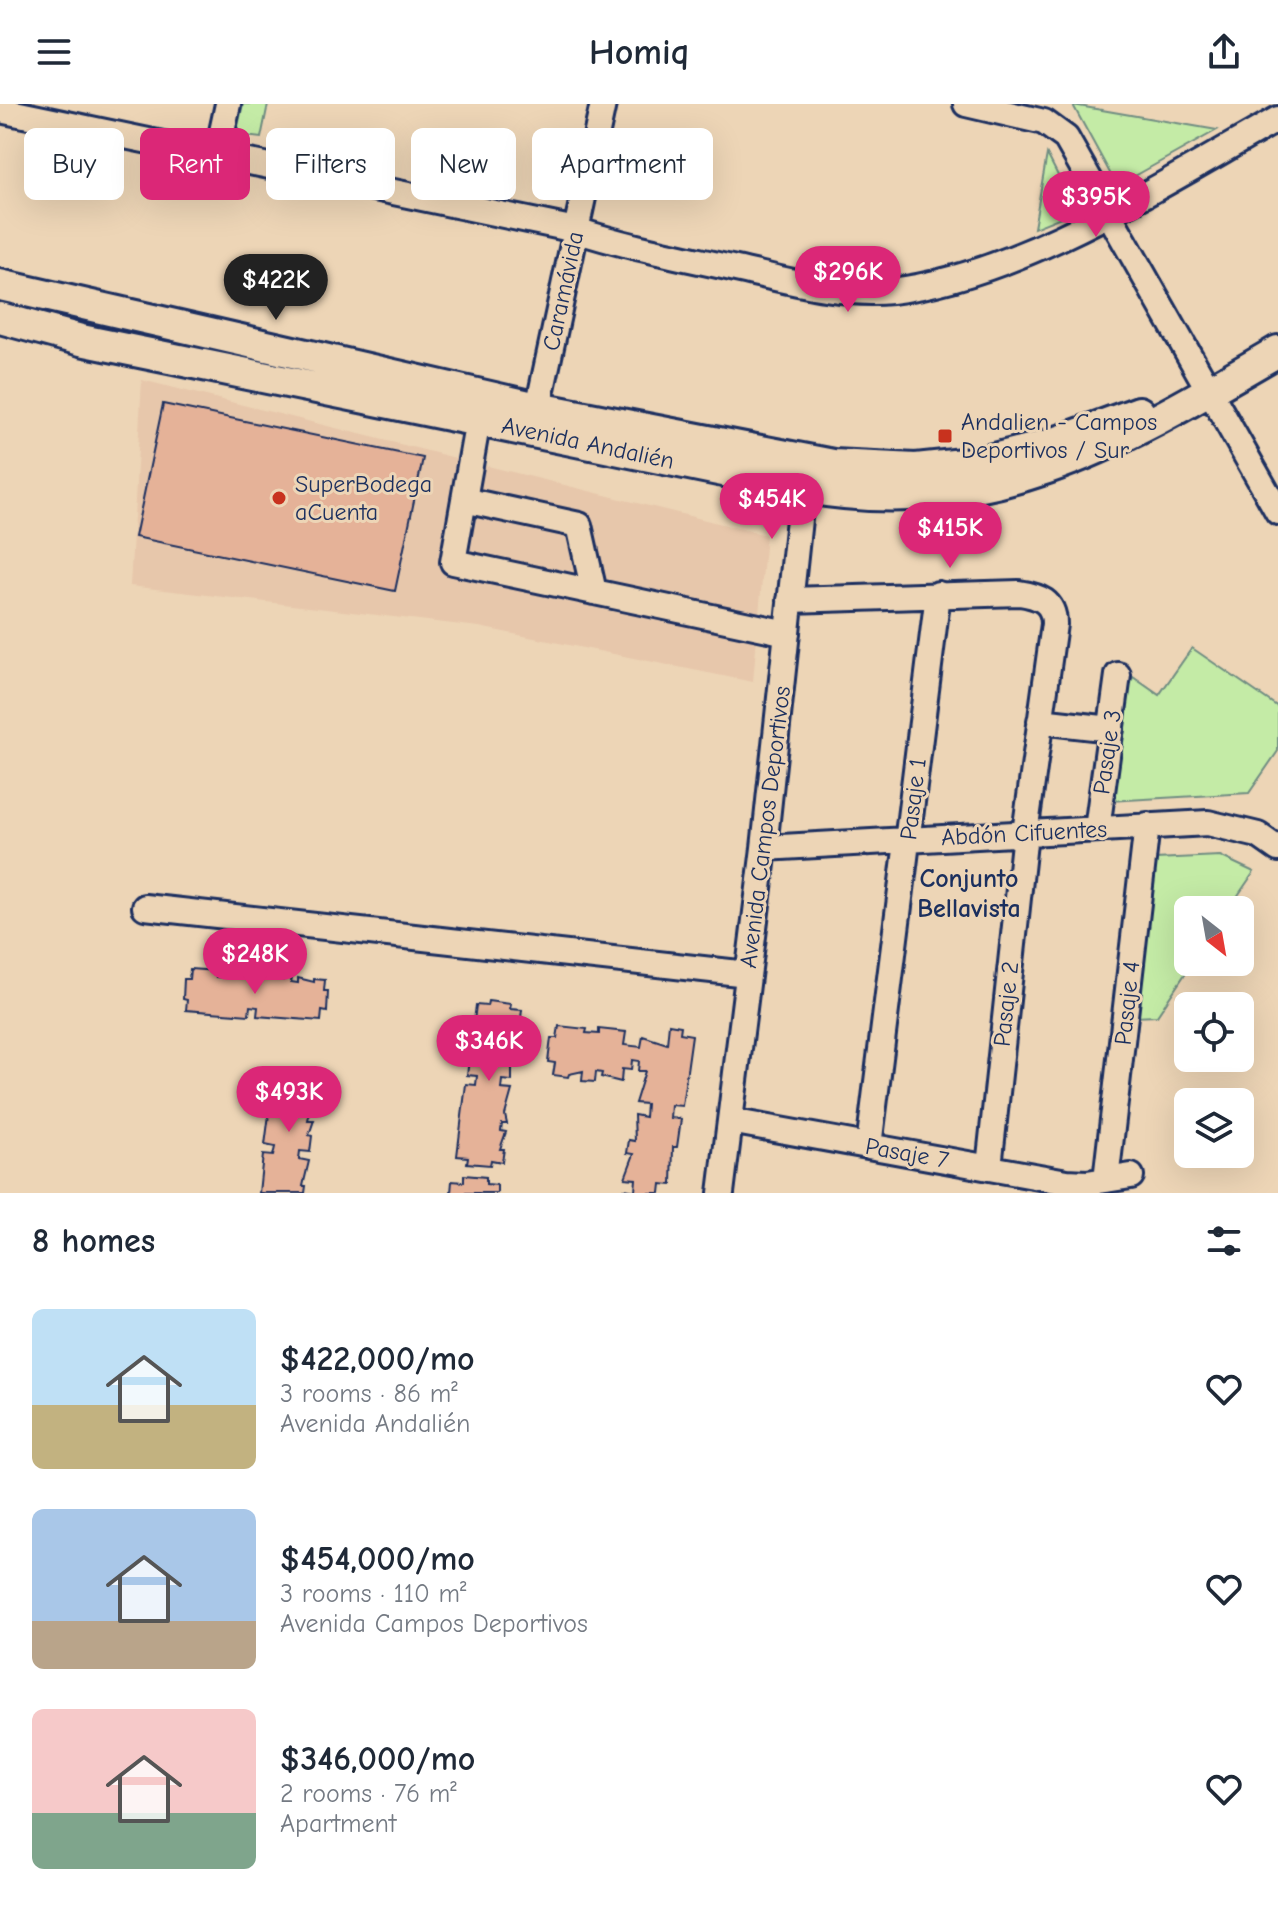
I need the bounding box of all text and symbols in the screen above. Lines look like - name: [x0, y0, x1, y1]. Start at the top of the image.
- icon: menu: [32, 30, 76, 74]
- icon: share: [1202, 30, 1246, 74]
- text: Homiq: [589, 32, 689, 73]
- chip: Buy: [24, 128, 124, 200]
- chip: Rent: [140, 128, 250, 200]
- chip: Filters: [266, 128, 395, 200]
- chip: New: [411, 128, 516, 200]
- chip: Apartment: [532, 128, 713, 200]
- pin: $395K: [1040, 171, 1152, 239]
- text: $395K: [1061, 182, 1131, 212]
- street label: Caramávida: [537, 229, 589, 353]
- pin: $296K: [792, 246, 904, 314]
- pin: $422K: [220, 254, 332, 322]
- text: $296K: [813, 257, 883, 287]
- text: $422K: [242, 265, 310, 295]
- place label: Andalien - Campos Deportivos / Sur: [961, 408, 1157, 464]
- street label: Avenida Andalién: [499, 411, 677, 475]
- marker: Andalien - Campos Deportivos / Sur: [936, 427, 954, 445]
- place label: SuperBodega aCuenta: [295, 470, 432, 526]
- pin: $454K: [716, 473, 828, 541]
- text: $454K: [738, 484, 806, 514]
- marker: SuperBodega aCuenta: [270, 489, 288, 507]
- pin: $415K: [894, 502, 1006, 570]
- text: $415K: [917, 513, 983, 543]
- street label: Avenida Campos Deportivos: [734, 684, 796, 970]
- street label: Pasaje 3: [1087, 708, 1127, 796]
- street label: Pasaje 1: [894, 756, 932, 842]
- street label: Abdón Cifuentes: [940, 815, 1108, 851]
- district label: Conjunto Bellavista: [917, 864, 1021, 924]
- north arrow: [1174, 896, 1254, 976]
- map controls: [1174, 896, 1254, 1168]
- pin: $248K: [199, 928, 311, 996]
- text: $248K: [221, 939, 289, 969]
- street label: Pasaje 2: [988, 960, 1024, 1048]
- street label: Pasaje 4: [1109, 960, 1145, 1046]
- button: locate: [1174, 992, 1254, 1072]
- pin: $346K: [433, 1015, 545, 1083]
- text: $346K: [455, 1026, 523, 1056]
- pin: $493K: [233, 1066, 345, 1134]
- text: $493K: [255, 1077, 323, 1107]
- button: layers: [1174, 1088, 1254, 1168]
- street label: Pasaje 7: [863, 1132, 951, 1174]
- icon: filters: [1202, 1219, 1246, 1263]
- text: 8 homes: [32, 1221, 155, 1261]
- text: $422,000/mo: [280, 1339, 475, 1379]
- icon: home: [96, 1341, 192, 1437]
- icon: heart: [1202, 1367, 1246, 1411]
- text: 3 rooms · 86 m²: [280, 1379, 458, 1409]
- text: Avenida Andalién: [280, 1409, 470, 1439]
- text: $454,000/mo: [280, 1539, 475, 1579]
- icon: home: [96, 1541, 192, 1637]
- icon: heart: [1202, 1567, 1246, 1611]
- text: 3 rooms · 110 m²: [280, 1579, 467, 1609]
- text: Avenida Campos Deportivos: [280, 1609, 588, 1639]
- text: $346,000/mo: [280, 1739, 475, 1779]
- icon: home: [96, 1741, 192, 1837]
- icon: heart: [1202, 1767, 1246, 1811]
- text: 2 rooms · 76 m²: [280, 1779, 457, 1809]
- text: Apartment: [280, 1809, 396, 1839]

